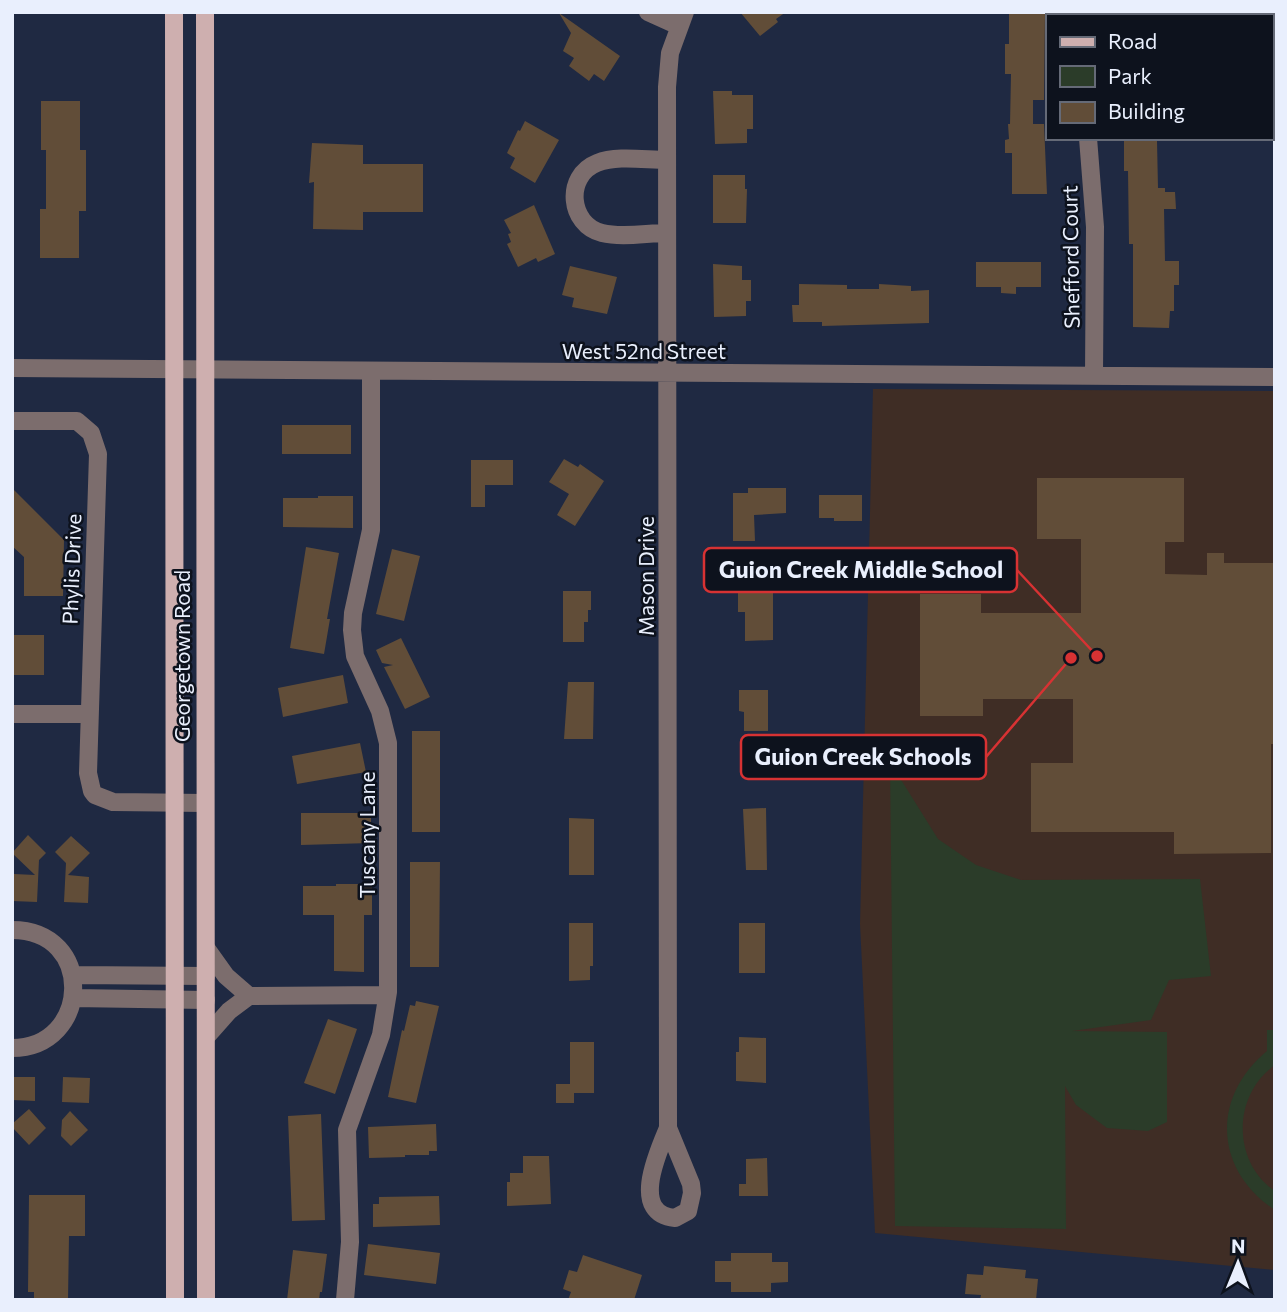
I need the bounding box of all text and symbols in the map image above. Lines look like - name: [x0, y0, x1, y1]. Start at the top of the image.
- legend: [1046, 14, 1273, 140]
- text: Road: [1108, 28, 1157, 53]
- text: Park: [1108, 63, 1152, 88]
- text: Building: [1108, 98, 1185, 123]
- street label: Shefford Court: [1056, 185, 1084, 329]
- street label: West 52nd Street: [562, 338, 726, 363]
- street label: Phylis Drive: [57, 513, 85, 625]
- street label: Mason Drive: [633, 516, 658, 636]
- callout: Guion Creek Middle School: [704, 548, 1017, 592]
- text: Guion Creek Middle School: [719, 555, 1003, 583]
- street label: Georgetown Road: [169, 570, 194, 742]
- callout: Guion Creek Schools: [741, 735, 986, 779]
- text: Guion Creek Schools: [754, 742, 972, 770]
- street label: Tuscany Lane: [354, 771, 379, 899]
- north arrow: [1203, 1228, 1273, 1298]
- text: N: [1231, 1234, 1246, 1257]

